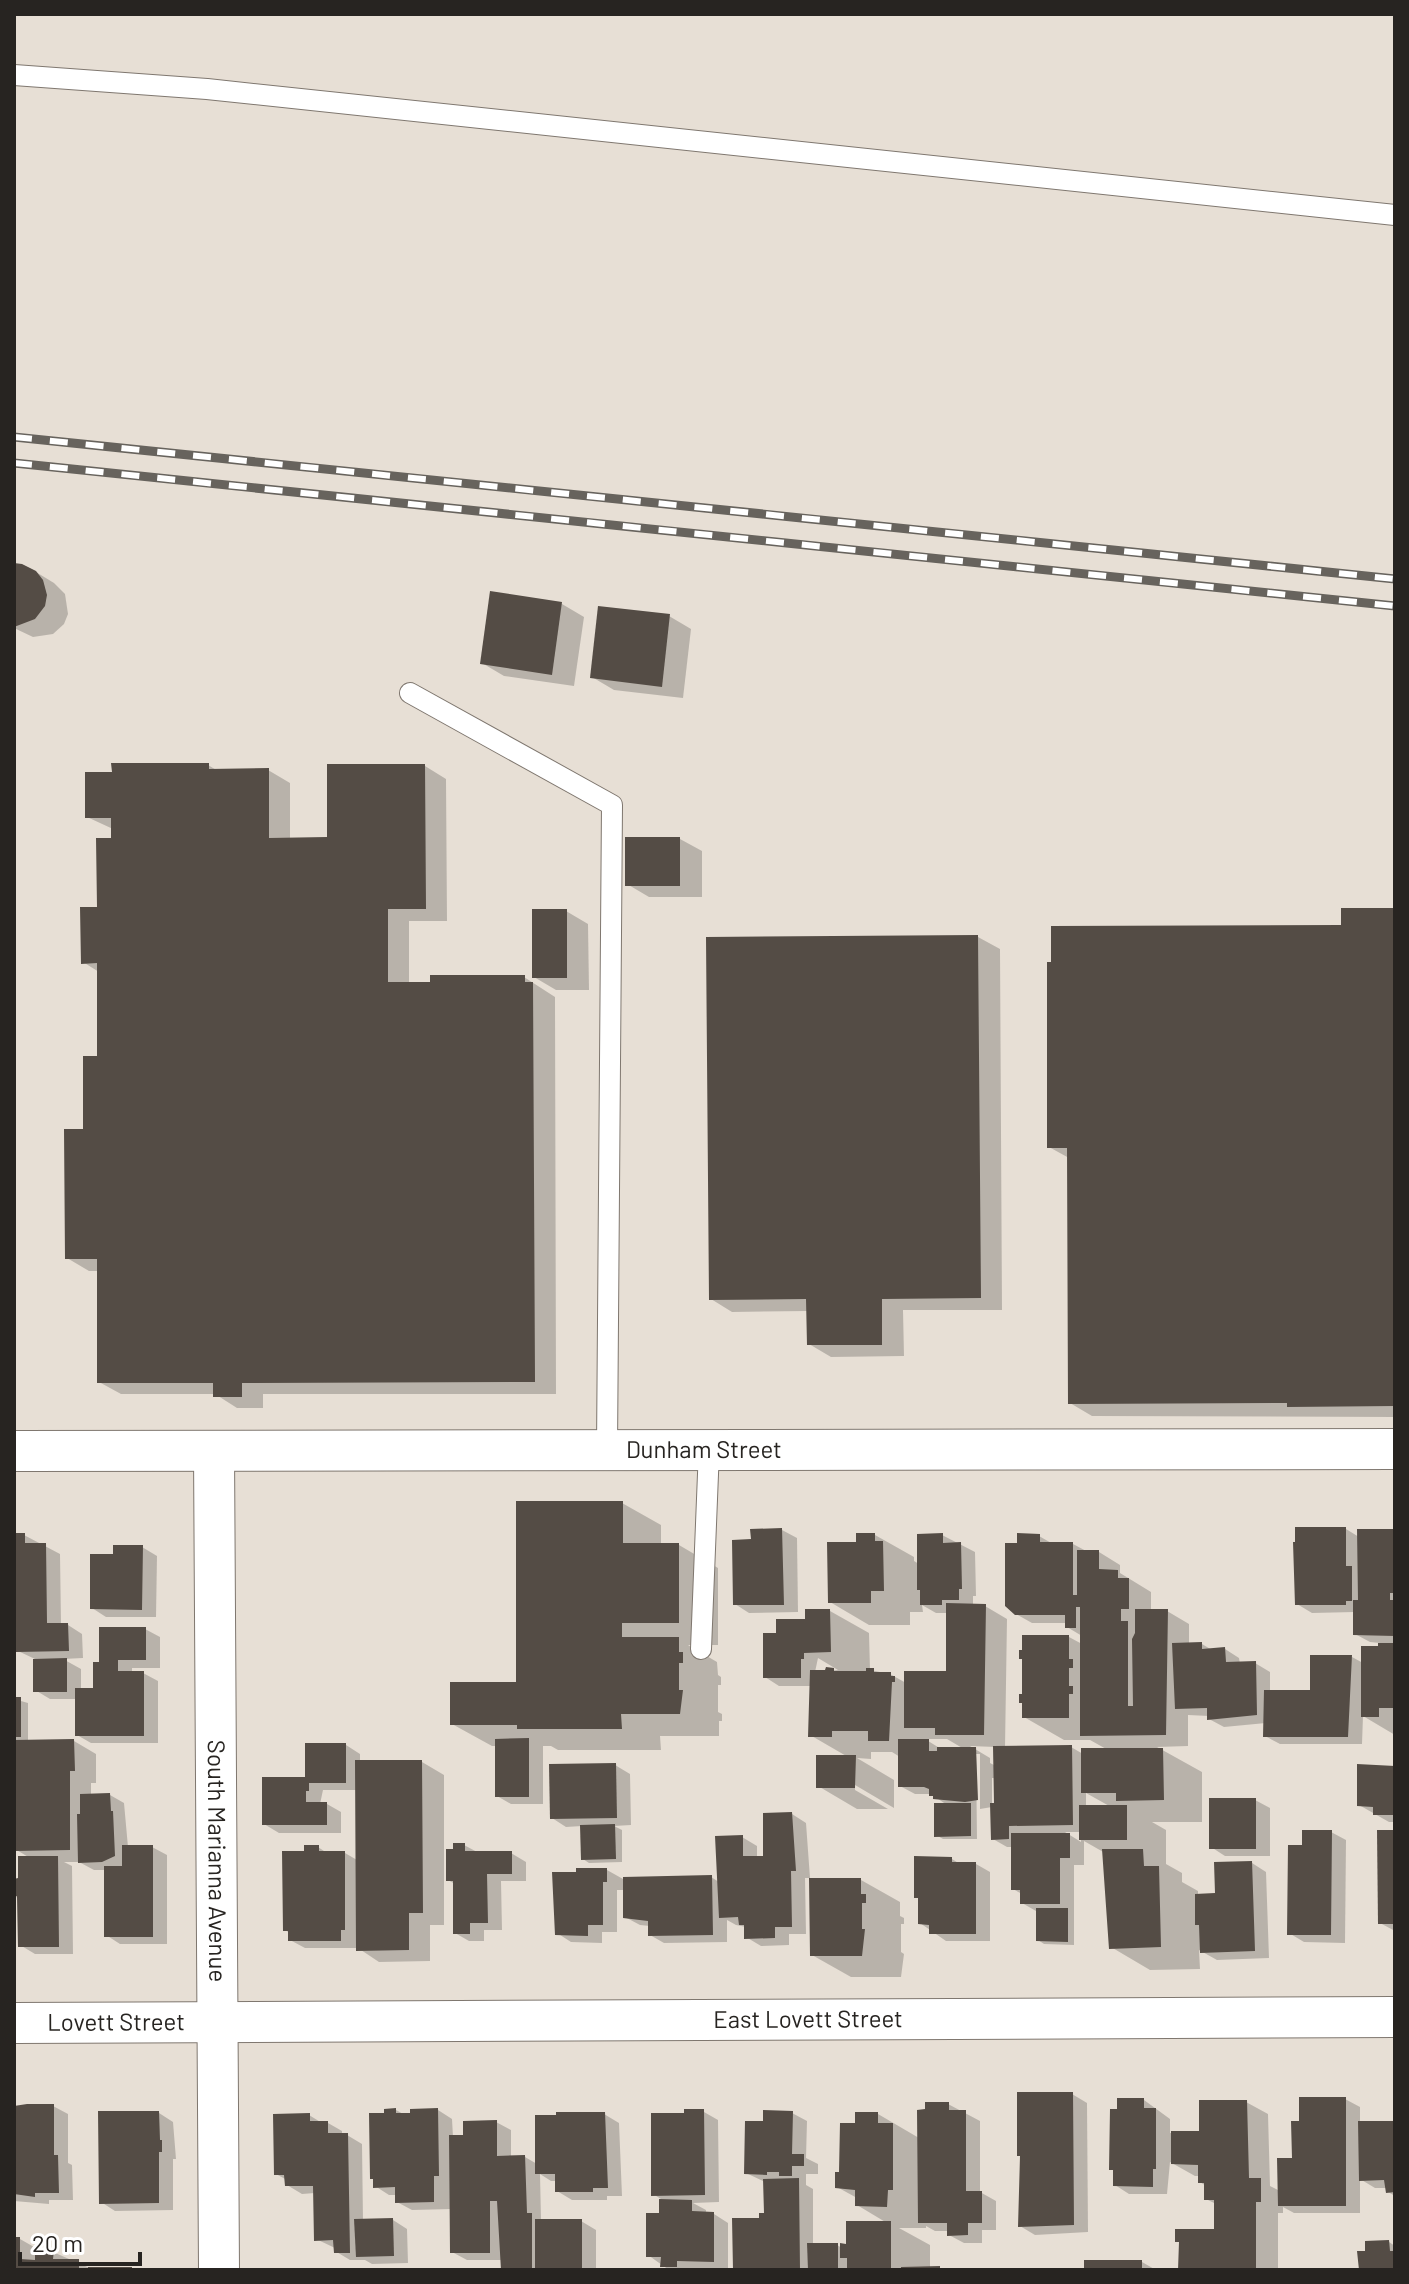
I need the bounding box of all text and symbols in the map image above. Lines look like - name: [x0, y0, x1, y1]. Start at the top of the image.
- street label: Dunham Street: [626, 1434, 782, 1463]
- street label: South Marianna Avenue: [203, 1740, 233, 1982]
- street label: East Lovett Street: [713, 2003, 903, 2033]
- street label: Lovett Street: [47, 2006, 185, 2036]
- scale bar: [20, 2216, 140, 2266]
- text: 20 m: [32, 2228, 83, 2257]

